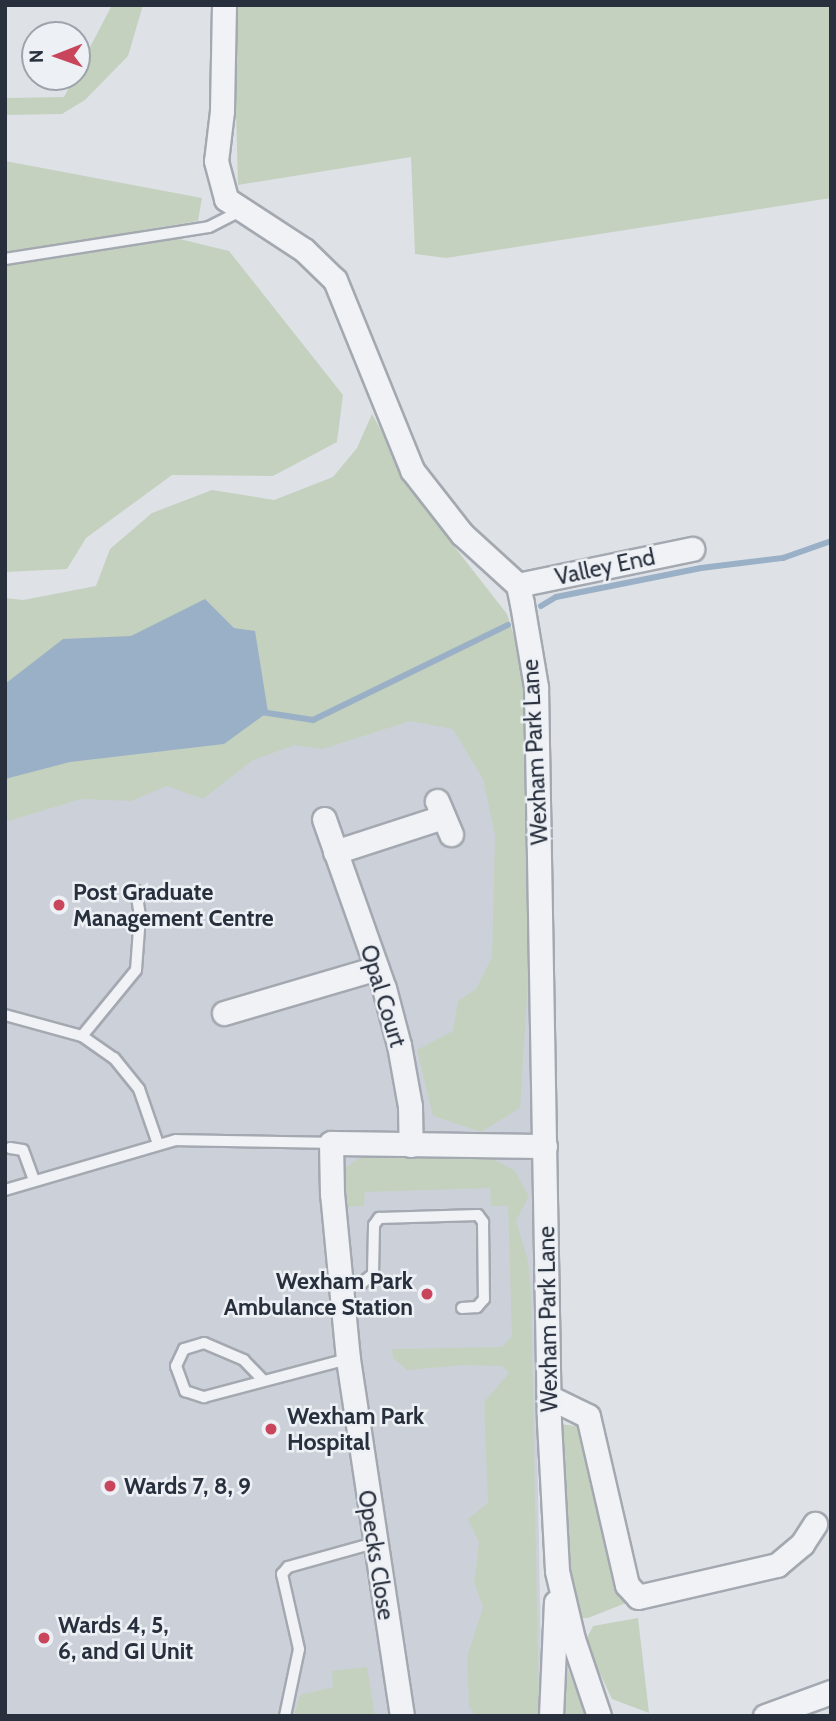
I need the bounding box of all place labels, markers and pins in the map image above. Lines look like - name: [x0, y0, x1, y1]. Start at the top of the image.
- place label: Post Graduate Management Centre: [73, 878, 274, 932]
- marker: Post Graduate Management Centre: [51, 897, 67, 913]
- place label: Wexham Park Ambulance Station: [224, 1267, 413, 1321]
- marker: Wexham Park Ambulance Station: [419, 1286, 435, 1302]
- place label: Wexham Park Hospital: [287, 1402, 424, 1456]
- marker: Wexham Park Hospital: [261, 1419, 281, 1439]
- place label: Wards 7, 8, 9: [124, 1472, 251, 1500]
- marker: Wards 7, 8, 9: [102, 1478, 118, 1494]
- place label: Wards 4, 5, 6, and GI Unit: [58, 1611, 193, 1665]
- marker: Wards 4, 5, 6, and GI Unit: [36, 1630, 52, 1646]

